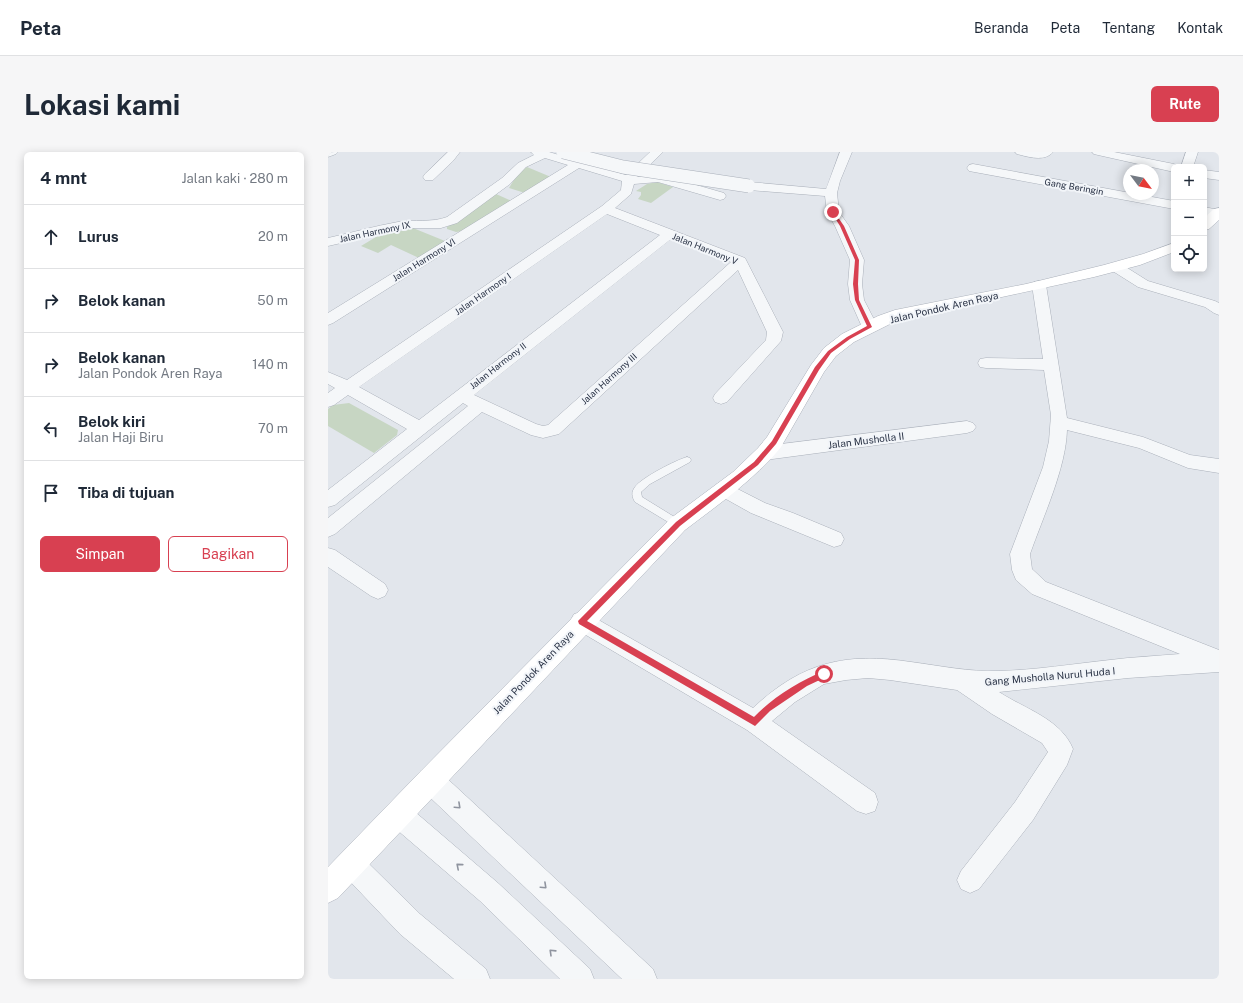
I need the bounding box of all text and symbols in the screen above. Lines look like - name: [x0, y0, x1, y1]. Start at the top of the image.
- text: Peta: [20, 17, 61, 39]
- text: Beranda: [974, 20, 1029, 36]
- text: Peta: [1051, 20, 1080, 36]
- text: Tentang: [1102, 20, 1155, 36]
- text: Kontak: [1177, 20, 1223, 36]
- button: Rute: [1151, 86, 1219, 122]
- text: Lokasi kami: [24, 88, 180, 121]
- north arrow: [1123, 164, 1159, 200]
- map controls: [1171, 164, 1207, 272]
- button: +: [1171, 164, 1207, 200]
- text: 4 mnt: [40, 168, 87, 188]
- text: Jalan kaki · 280 m: [182, 171, 288, 186]
- street label: Gang Beringin: [1044, 176, 1104, 197]
- button: −: [1171, 200, 1207, 236]
- route end: [824, 203, 842, 221]
- street label: Jalan Harmony IX: [338, 219, 411, 244]
- icon: ahead: [40, 226, 62, 248]
- text: Lurus: [78, 228, 119, 245]
- text: 20 m: [258, 229, 288, 244]
- street label: Jalan Harmony V: [671, 230, 740, 267]
- street label: Jalan Harmony VI: [390, 236, 457, 283]
- button: locate: [1171, 236, 1207, 272]
- street label: Jalan Harmony I: [452, 270, 513, 317]
- street label: Jalan Pondok Aren Raya: [889, 289, 999, 325]
- icon: right: [40, 290, 62, 312]
- text: Belok kanan: [78, 292, 165, 309]
- text: 50 m: [257, 293, 288, 308]
- street label: Jalan Harmony II: [467, 340, 528, 391]
- text: Belok kanan: [78, 349, 165, 366]
- street label: Jalan Harmony III: [578, 351, 639, 407]
- icon: right: [40, 354, 62, 376]
- text: 140 m: [252, 357, 288, 372]
- text: Jalan Pondok Aren Raya: [78, 366, 222, 381]
- text: Belok kiri: [78, 413, 145, 430]
- icon: left: [40, 418, 62, 440]
- text: 70 m: [258, 421, 288, 436]
- street label: Jalan Musholla II: [827, 429, 905, 451]
- text: Jalan Haji Biru: [78, 430, 164, 445]
- icon: arrive: [40, 482, 62, 504]
- text: Tiba di tujuan: [78, 484, 174, 501]
- button: Simpan: [40, 536, 160, 572]
- button: Bagikan: [168, 536, 288, 572]
- street label: Jalan Pondok Aren Raya: [490, 628, 576, 716]
- street label: Gang Musholla Nurul Huda I: [984, 664, 1116, 688]
- route start: [815, 665, 833, 683]
- one-way arrow: [453, 801, 461, 809]
- one-way arrow: [457, 864, 464, 871]
- one-way arrow: [539, 882, 547, 889]
- one-way arrow: [549, 949, 557, 957]

